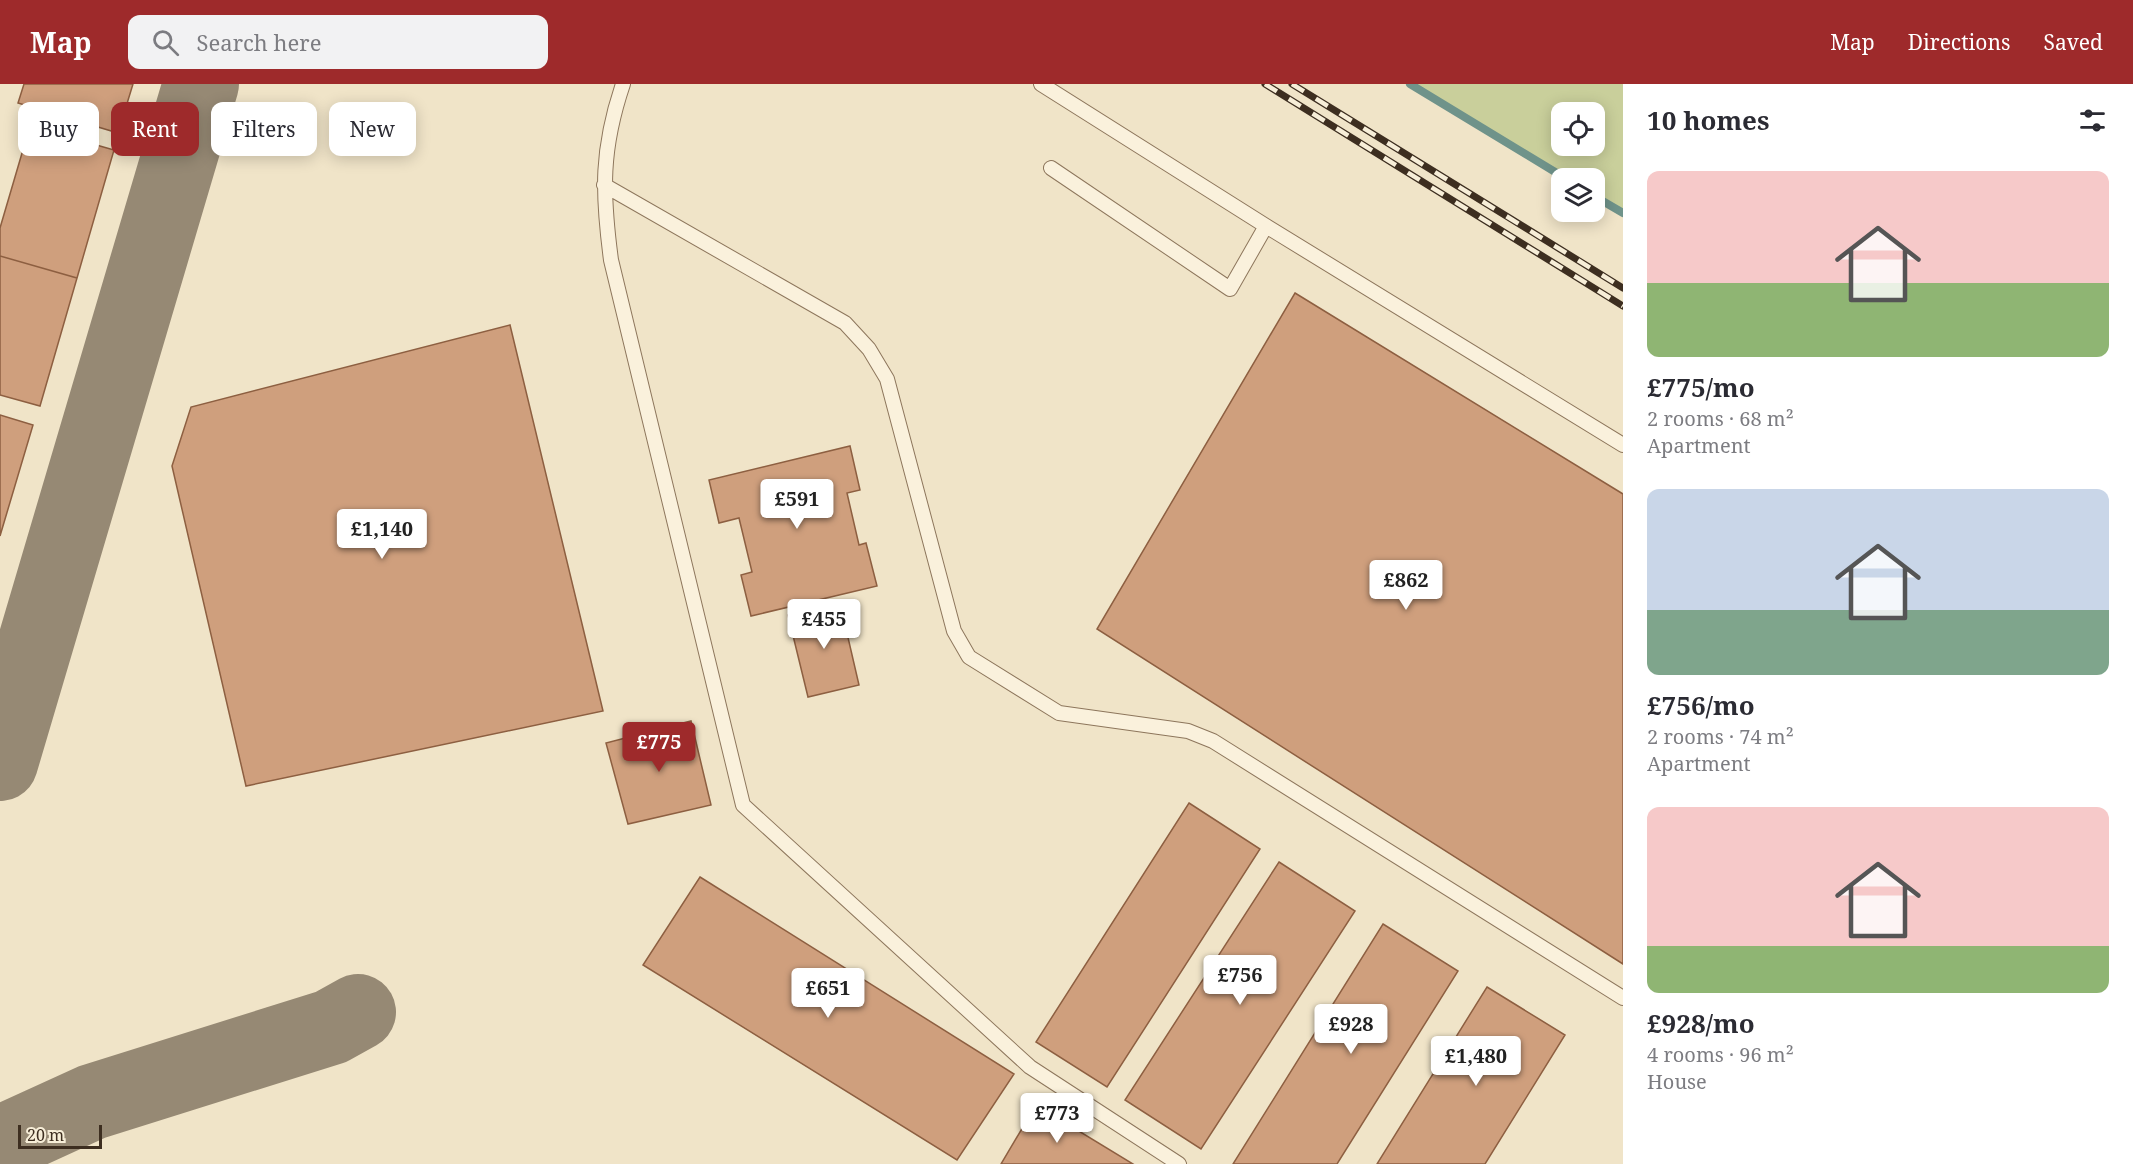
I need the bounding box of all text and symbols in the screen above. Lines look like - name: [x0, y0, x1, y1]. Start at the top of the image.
- search box: [128, 15, 548, 69]
- text: Map: [30, 23, 92, 61]
- icon: search: [149, 26, 182, 59]
- text: Search here: [197, 27, 321, 57]
- text: Map: [1830, 28, 1875, 56]
- text: Directions: [1908, 28, 2010, 56]
- text: Saved: [2043, 28, 2103, 56]
- chip: Buy: [18, 102, 99, 156]
- chip: Rent: [111, 102, 199, 156]
- chip: Filters: [211, 102, 317, 156]
- chip: New: [329, 102, 416, 156]
- map controls: [1551, 102, 1605, 222]
- button: locate: [1551, 102, 1605, 156]
- text: 10 homes: [1647, 102, 1769, 138]
- icon: filters: [2076, 104, 2109, 137]
- button: layers: [1551, 168, 1605, 222]
- icon: home: [1824, 210, 1932, 318]
- text: £775/mo: [1647, 369, 1755, 405]
- text: 2 rooms · 68 m²: [1647, 405, 1794, 432]
- text: Apartment: [1647, 432, 1751, 459]
- pin: £591: [761, 479, 833, 530]
- text: £591: [774, 485, 820, 512]
- pin: £1,140: [333, 509, 431, 560]
- text: £1,140: [351, 515, 413, 542]
- icon: home: [1824, 528, 1932, 636]
- pin: £862: [1370, 560, 1442, 611]
- text: £862: [1383, 566, 1429, 593]
- pin: £455: [788, 599, 860, 650]
- text: £455: [801, 605, 847, 632]
- text: £756/mo: [1647, 687, 1755, 723]
- pin: £775: [623, 722, 695, 773]
- text: 2 rooms · 74 m²: [1647, 723, 1794, 750]
- text: £775: [636, 728, 682, 755]
- text: Apartment: [1647, 750, 1751, 777]
- icon: home: [1824, 846, 1932, 954]
- pin: £756: [1204, 955, 1276, 1006]
- text: £756: [1217, 961, 1263, 988]
- pin: £651: [792, 968, 864, 1019]
- text: £651: [805, 974, 851, 1001]
- pin: £928: [1315, 1004, 1387, 1055]
- text: £928/mo: [1647, 1005, 1755, 1041]
- text: £928: [1328, 1010, 1374, 1037]
- pin: £1,480: [1427, 1036, 1525, 1087]
- text: 4 rooms · 96 m²: [1647, 1041, 1794, 1068]
- text: £1,480: [1445, 1042, 1507, 1069]
- text: House: [1647, 1068, 1707, 1095]
- pin: £773: [1021, 1093, 1093, 1144]
- text: £773: [1034, 1099, 1080, 1126]
- scale bar: [18, 1122, 102, 1150]
- text: 20 m: [27, 1124, 64, 1146]

